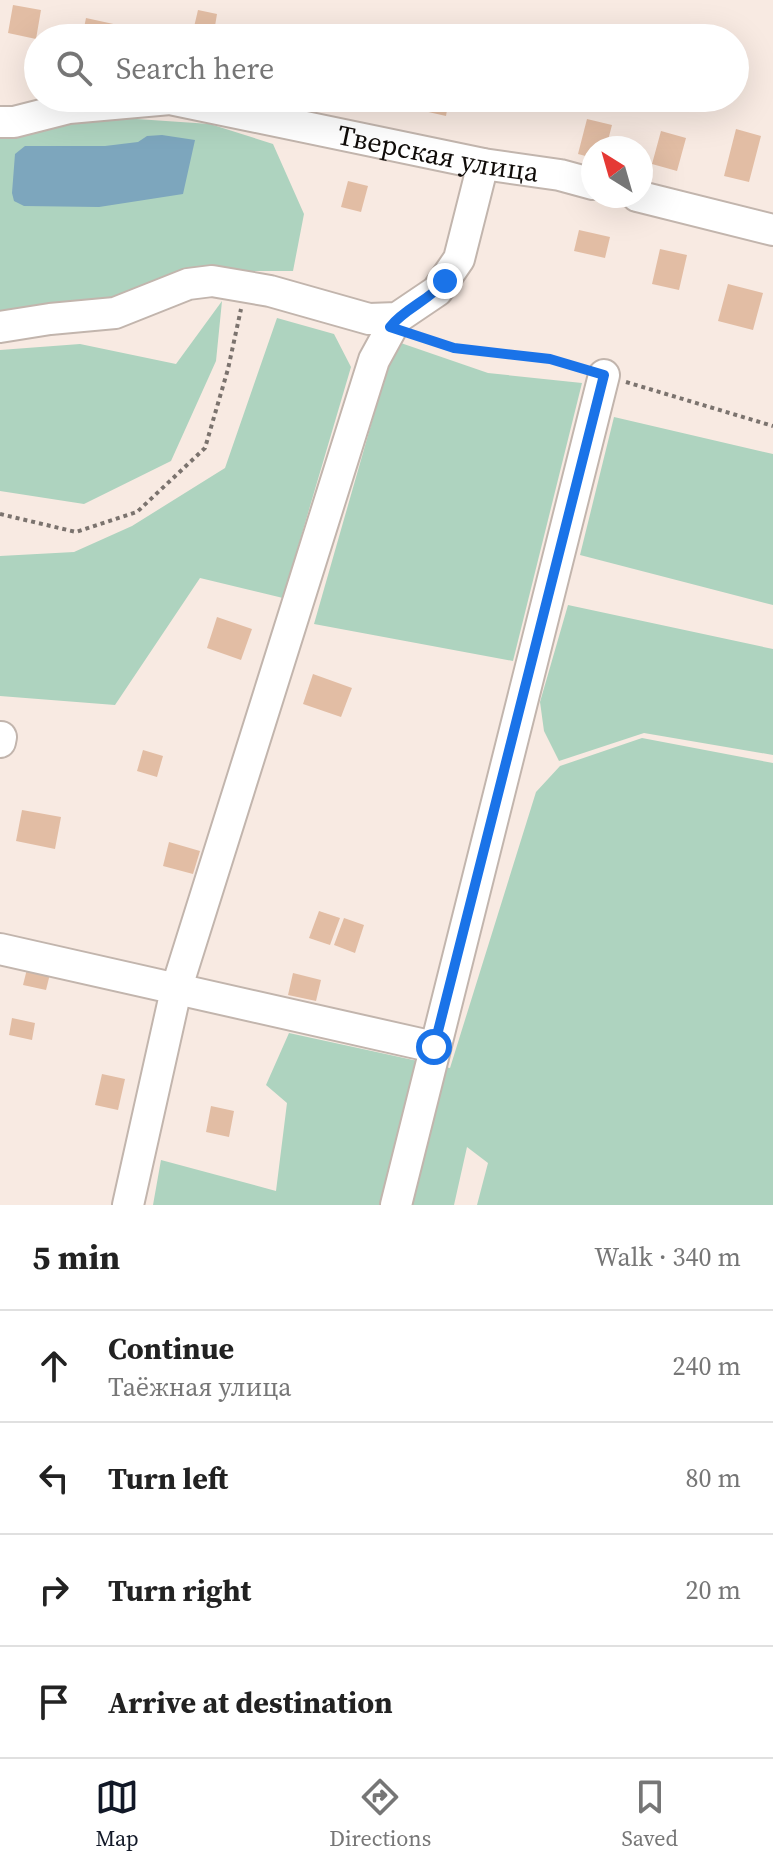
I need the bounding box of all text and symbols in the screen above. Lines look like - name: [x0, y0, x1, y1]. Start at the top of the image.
- search box: [24, 24, 749, 112]
- icon: search: [52, 46, 96, 90]
- text: Search here: [116, 48, 274, 89]
- street label: Тверская улица: [334, 115, 542, 191]
- north arrow: [581, 136, 653, 208]
- route end: [427, 263, 463, 299]
- route start: [416, 1029, 452, 1065]
- text: 5 min: [32, 1234, 120, 1280]
- text: Walk · 340 m: [594, 1239, 741, 1275]
- text: Continue: [108, 1328, 234, 1369]
- icon: ahead: [32, 1344, 76, 1388]
- text: 240 m: [673, 1348, 741, 1384]
- text: Таёжная улица: [108, 1369, 292, 1405]
- icon: left: [32, 1456, 76, 1500]
- text: Turn left: [108, 1458, 228, 1499]
- text: 80 m: [686, 1460, 741, 1496]
- icon: right: [32, 1568, 76, 1612]
- text: Turn right: [108, 1570, 251, 1611]
- text: 20 m: [686, 1572, 741, 1608]
- icon: arrive: [32, 1680, 76, 1724]
- text: Arrive at destination: [108, 1682, 393, 1723]
- tab: Map: [95, 1775, 139, 1853]
- tab: Directions: [329, 1775, 431, 1853]
- tab: Saved: [621, 1775, 678, 1853]

